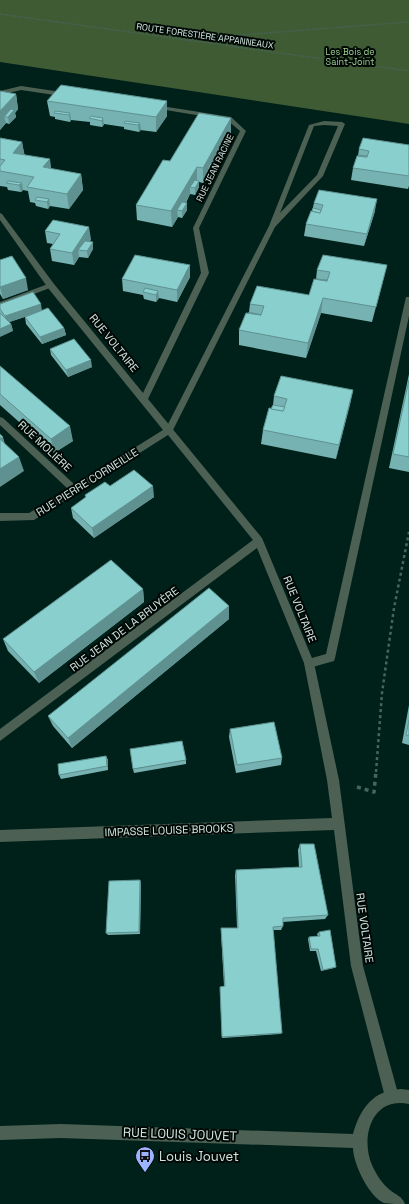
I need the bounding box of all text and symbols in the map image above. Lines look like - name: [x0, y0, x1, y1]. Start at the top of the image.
- street label: ROUTE FORESTIÈRE APPANNEAUX: [136, 20, 275, 52]
- park label: Les Bois de Saint-Joint: [325, 46, 375, 68]
- street label: RUE JEAN RACINE: [193, 132, 237, 204]
- street label: RUE VOLTAIRE: [86, 311, 142, 375]
- street label: RUE MOLIÈRE: [15, 418, 75, 474]
- street label: RUE PIERRE CORNEILLE: [33, 445, 141, 519]
- street label: RUE VOLTAIRE: [280, 574, 320, 644]
- street label: RUE JEAN DE LA BRUYÈRE: [67, 584, 181, 674]
- street label: IMPASSE LOUISE BROOKS: [104, 821, 234, 839]
- street label: RUE VOLTAIRE: [353, 892, 377, 964]
- street label: RUE LOUIS JOUVET: [123, 1124, 238, 1144]
- bus stop icon: Louis Jouvet: [134, 1145, 156, 1173]
- place label: Louis Jouvet: [159, 1148, 239, 1165]

